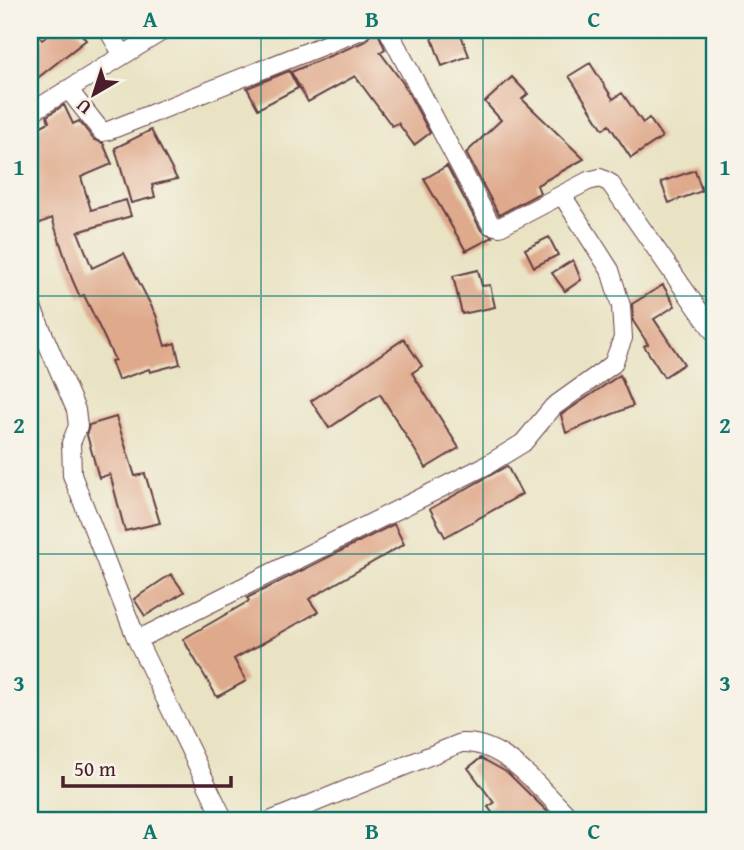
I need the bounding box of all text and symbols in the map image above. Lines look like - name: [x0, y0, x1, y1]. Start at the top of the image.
- text: A: [143, 2, 158, 35]
- text: B: [365, 2, 379, 35]
- text: C: [587, 2, 601, 35]
- north arrow: [60, 60, 130, 130]
- text: U: [69, 92, 97, 122]
- text: 1: [13, 150, 25, 183]
- text: 1: [719, 150, 731, 183]
- text: 2: [13, 408, 25, 441]
- text: 2: [719, 408, 731, 441]
- text: 3: [13, 666, 25, 699]
- text: 3: [719, 666, 731, 699]
- scale bar: [63, 745, 231, 789]
- text: 50 m: [74, 753, 116, 784]
- text: A: [143, 814, 158, 847]
- text: B: [365, 814, 379, 847]
- text: C: [587, 814, 601, 847]

